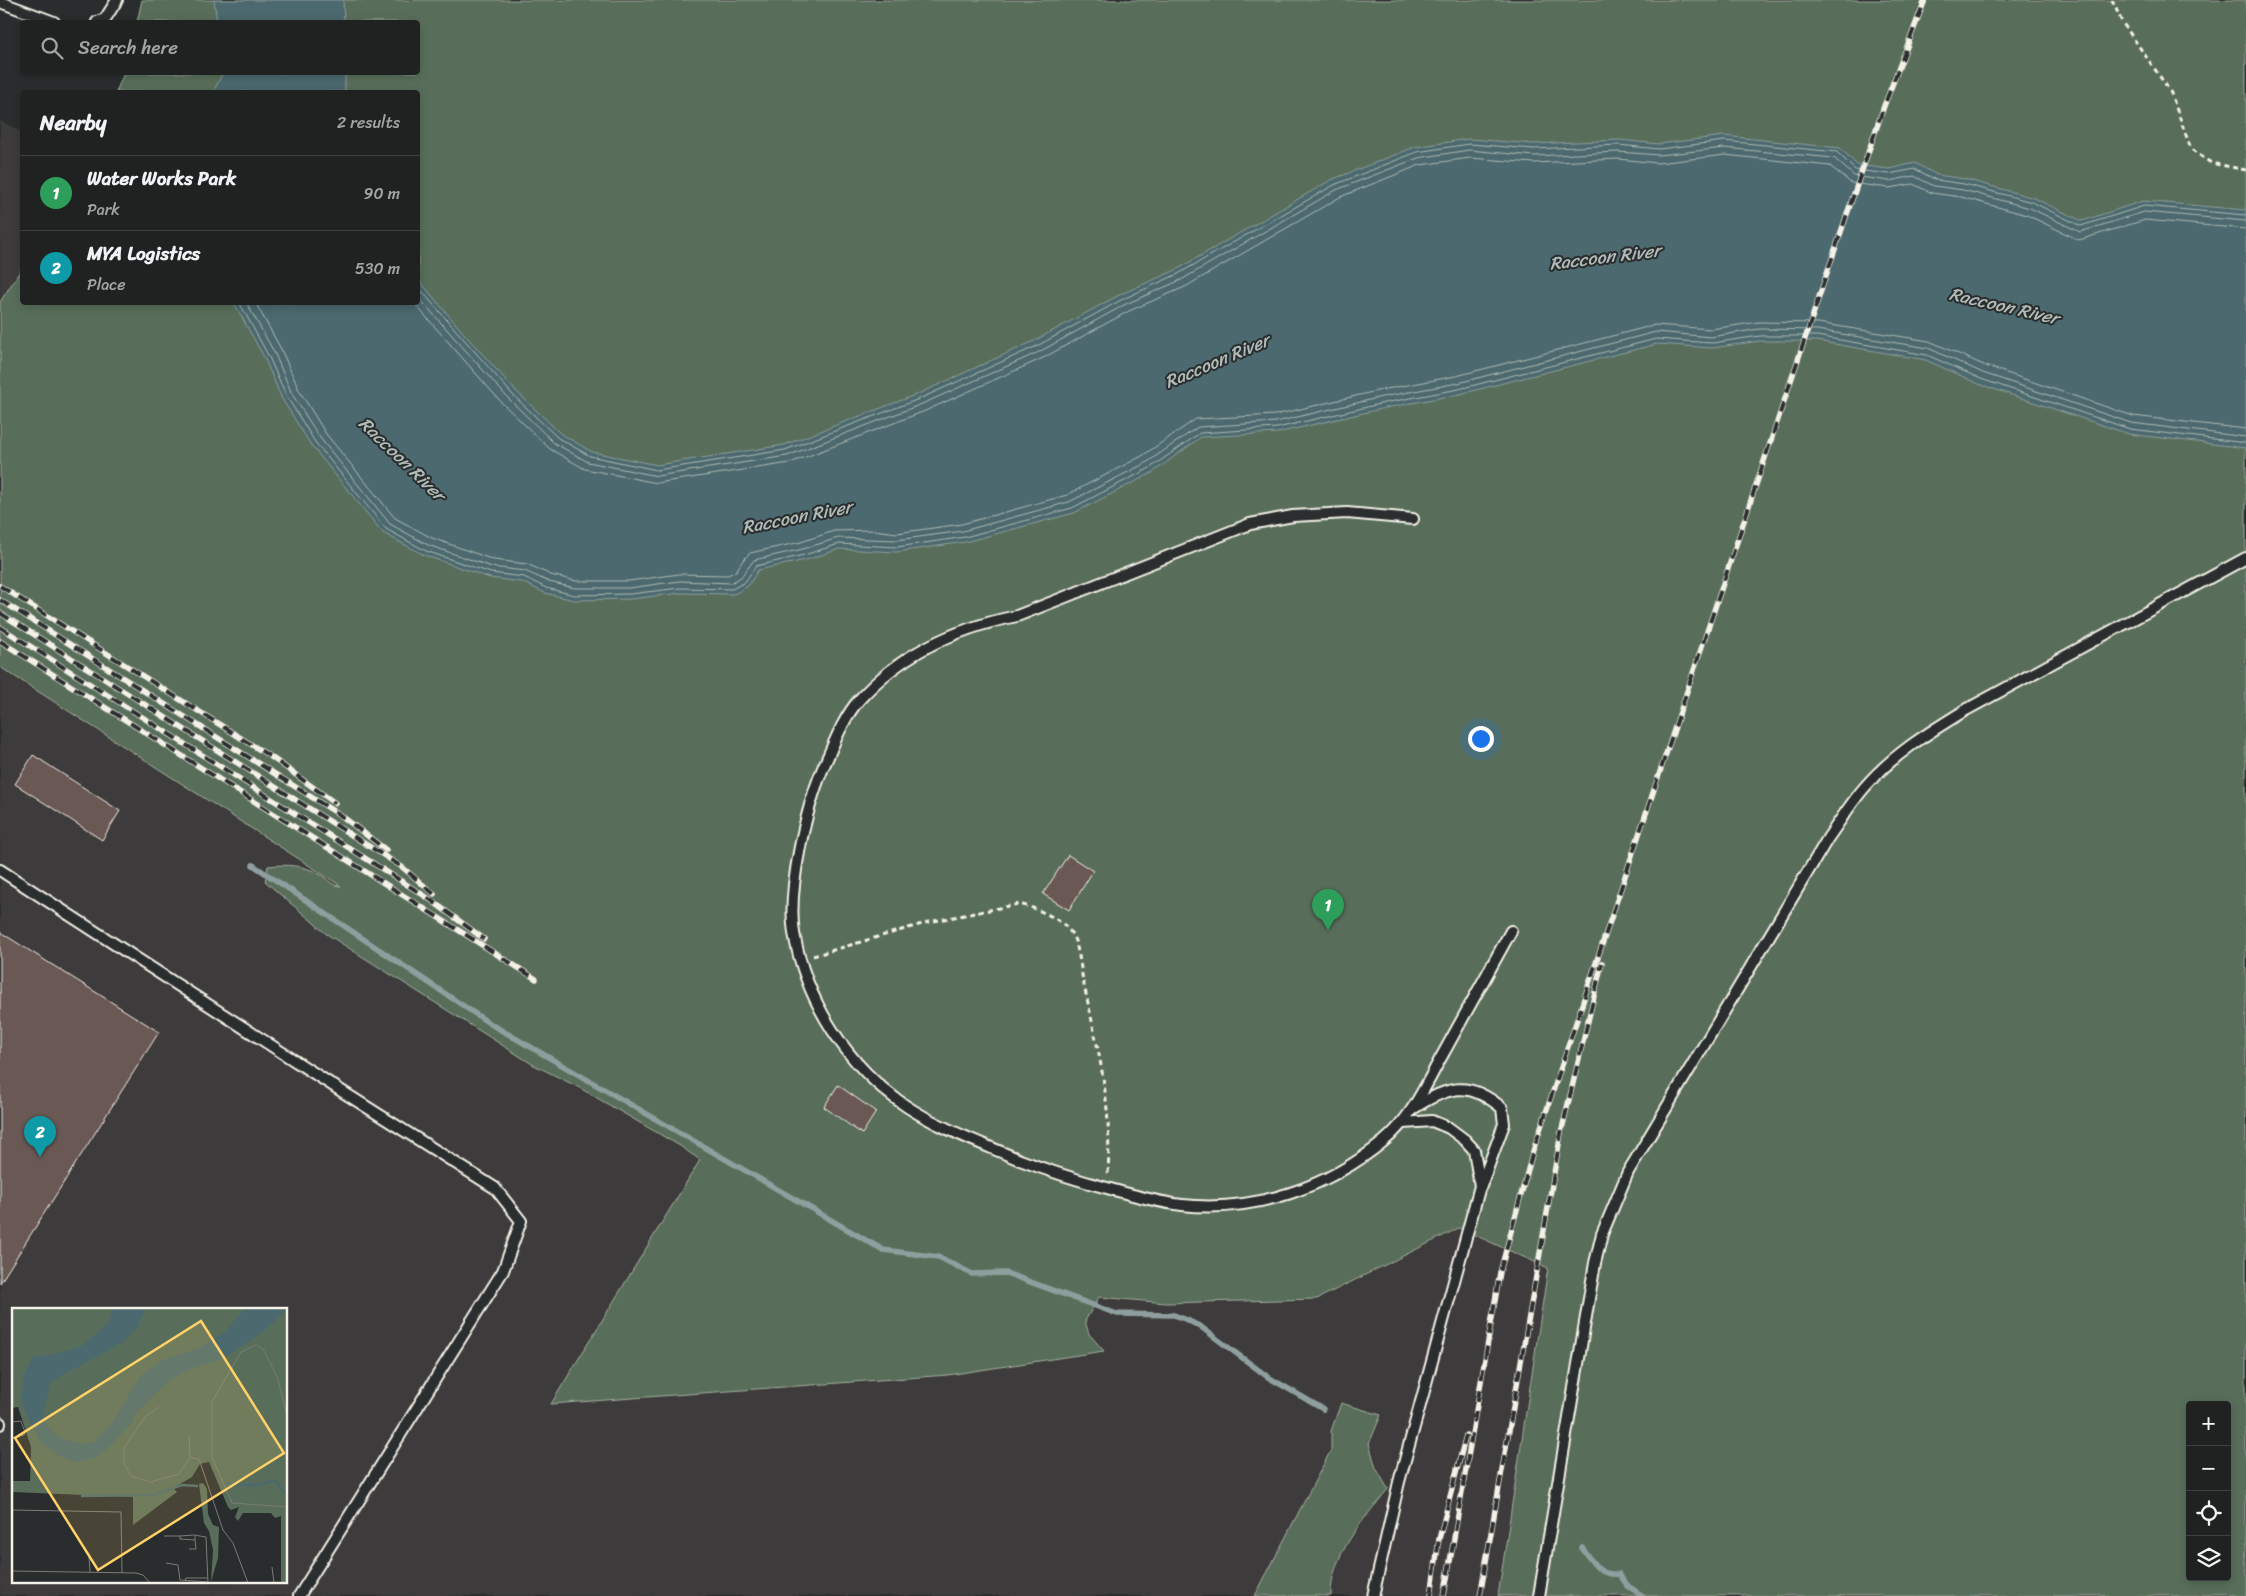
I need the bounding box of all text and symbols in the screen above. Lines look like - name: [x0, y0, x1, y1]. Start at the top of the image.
- search box: [20, 20, 420, 75]
- text: Search here: [78, 31, 178, 64]
- icon: search: [38, 34, 66, 62]
- text: Nearby: [40, 104, 106, 142]
- text: 2 results: [337, 108, 400, 137]
- text: Water Works Park: [87, 162, 236, 195]
- text: 1: [53, 179, 59, 208]
- text: 90 m: [364, 179, 400, 208]
- text: Park: [87, 195, 120, 224]
- water label: Raccoon River: [1548, 234, 1666, 280]
- text: MYA Logistics: [87, 237, 200, 270]
- text: 2: [51, 254, 61, 283]
- text: 530 m: [355, 254, 400, 283]
- text: Place: [87, 270, 126, 299]
- water label: Raccoon River: [1946, 278, 2065, 335]
- water label: Raccoon River: [1160, 323, 1278, 397]
- water label: Raccoon River: [351, 409, 456, 512]
- water label: Raccoon River: [739, 490, 858, 543]
- your location: [1468, 726, 1494, 752]
- pin: 1: [1312, 889, 1344, 930]
- pin: 2: [24, 1116, 56, 1157]
- inset map: [12, 1308, 288, 1584]
- map controls: [2186, 1401, 2231, 1581]
- button: +: [2186, 1401, 2231, 1446]
- button: −: [2186, 1446, 2231, 1491]
- button: locate: [2186, 1491, 2231, 1536]
- button: layers: [2186, 1536, 2231, 1581]

